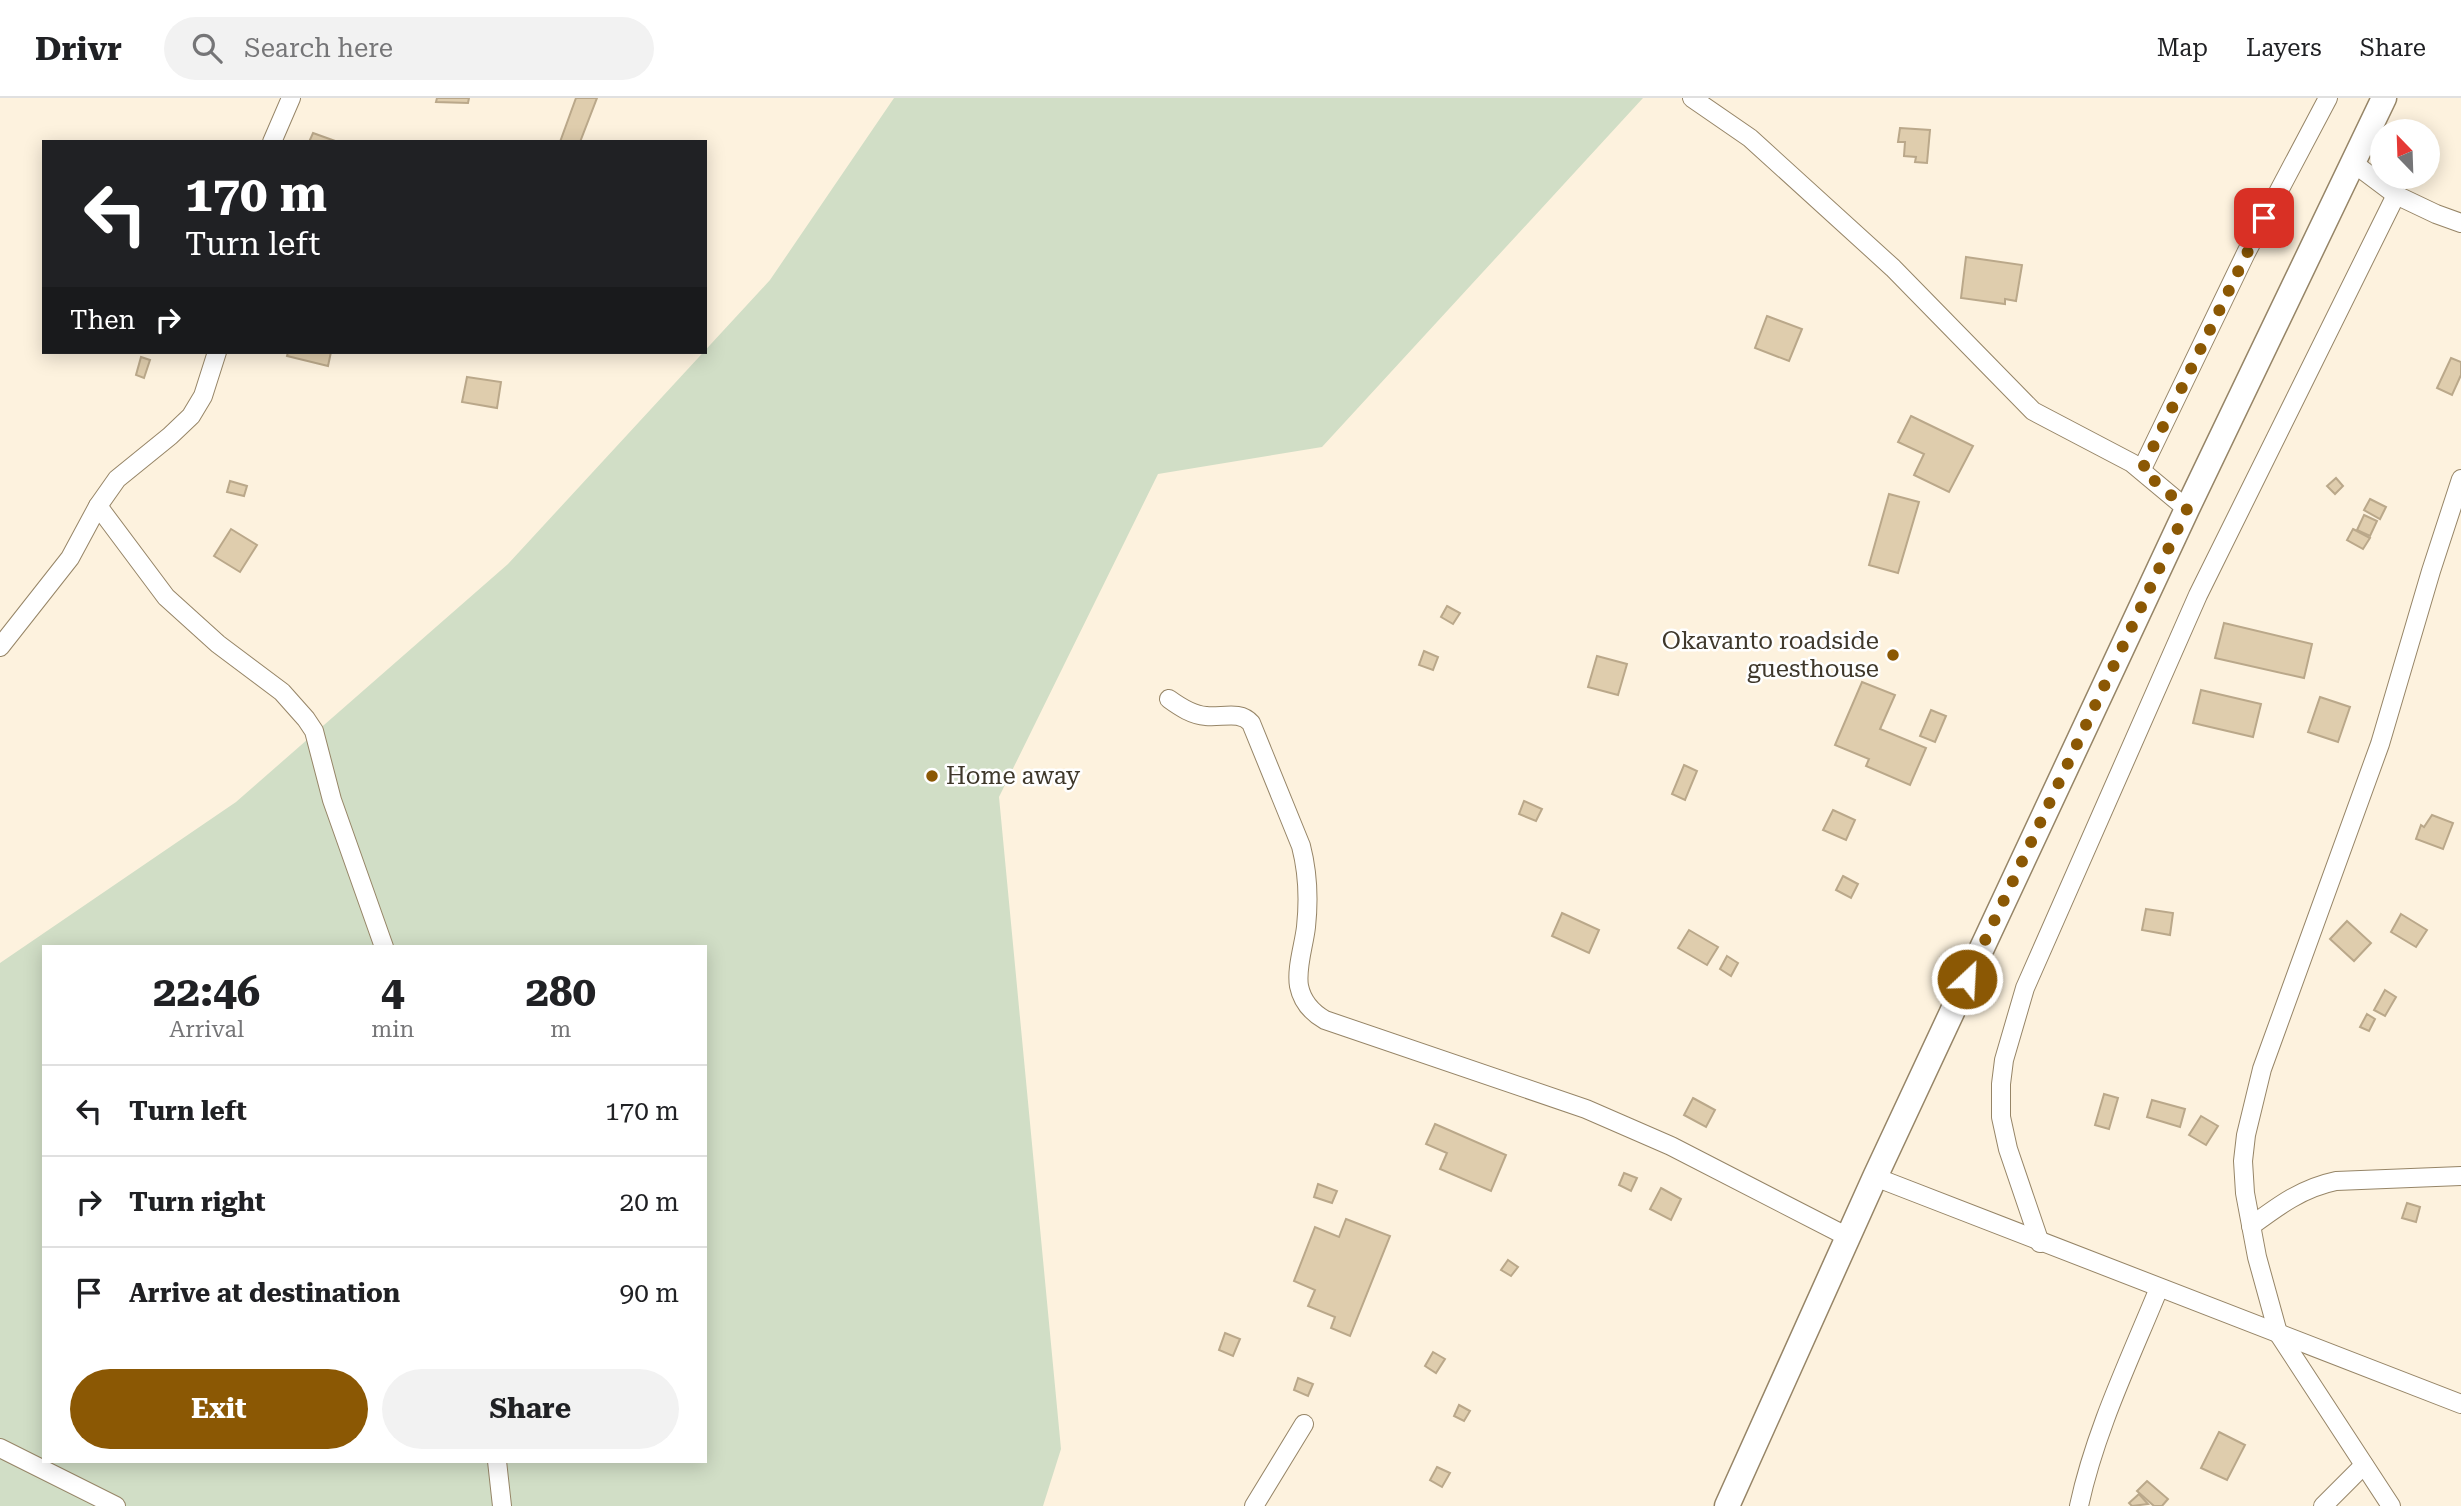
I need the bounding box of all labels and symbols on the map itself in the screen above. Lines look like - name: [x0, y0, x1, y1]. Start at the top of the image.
- north arrow: [2370, 119, 2440, 189]
- pin: [2234, 188, 2294, 248]
- place label: Okavanto roadside guesthouse: [1662, 627, 1879, 683]
- marker: Okavanto roadside guesthouse: [1885, 647, 1901, 663]
- place label: Home away: [946, 762, 1081, 790]
- marker: Home away: [924, 768, 940, 784]
- position arrow: [1930, 942, 2004, 1016]

